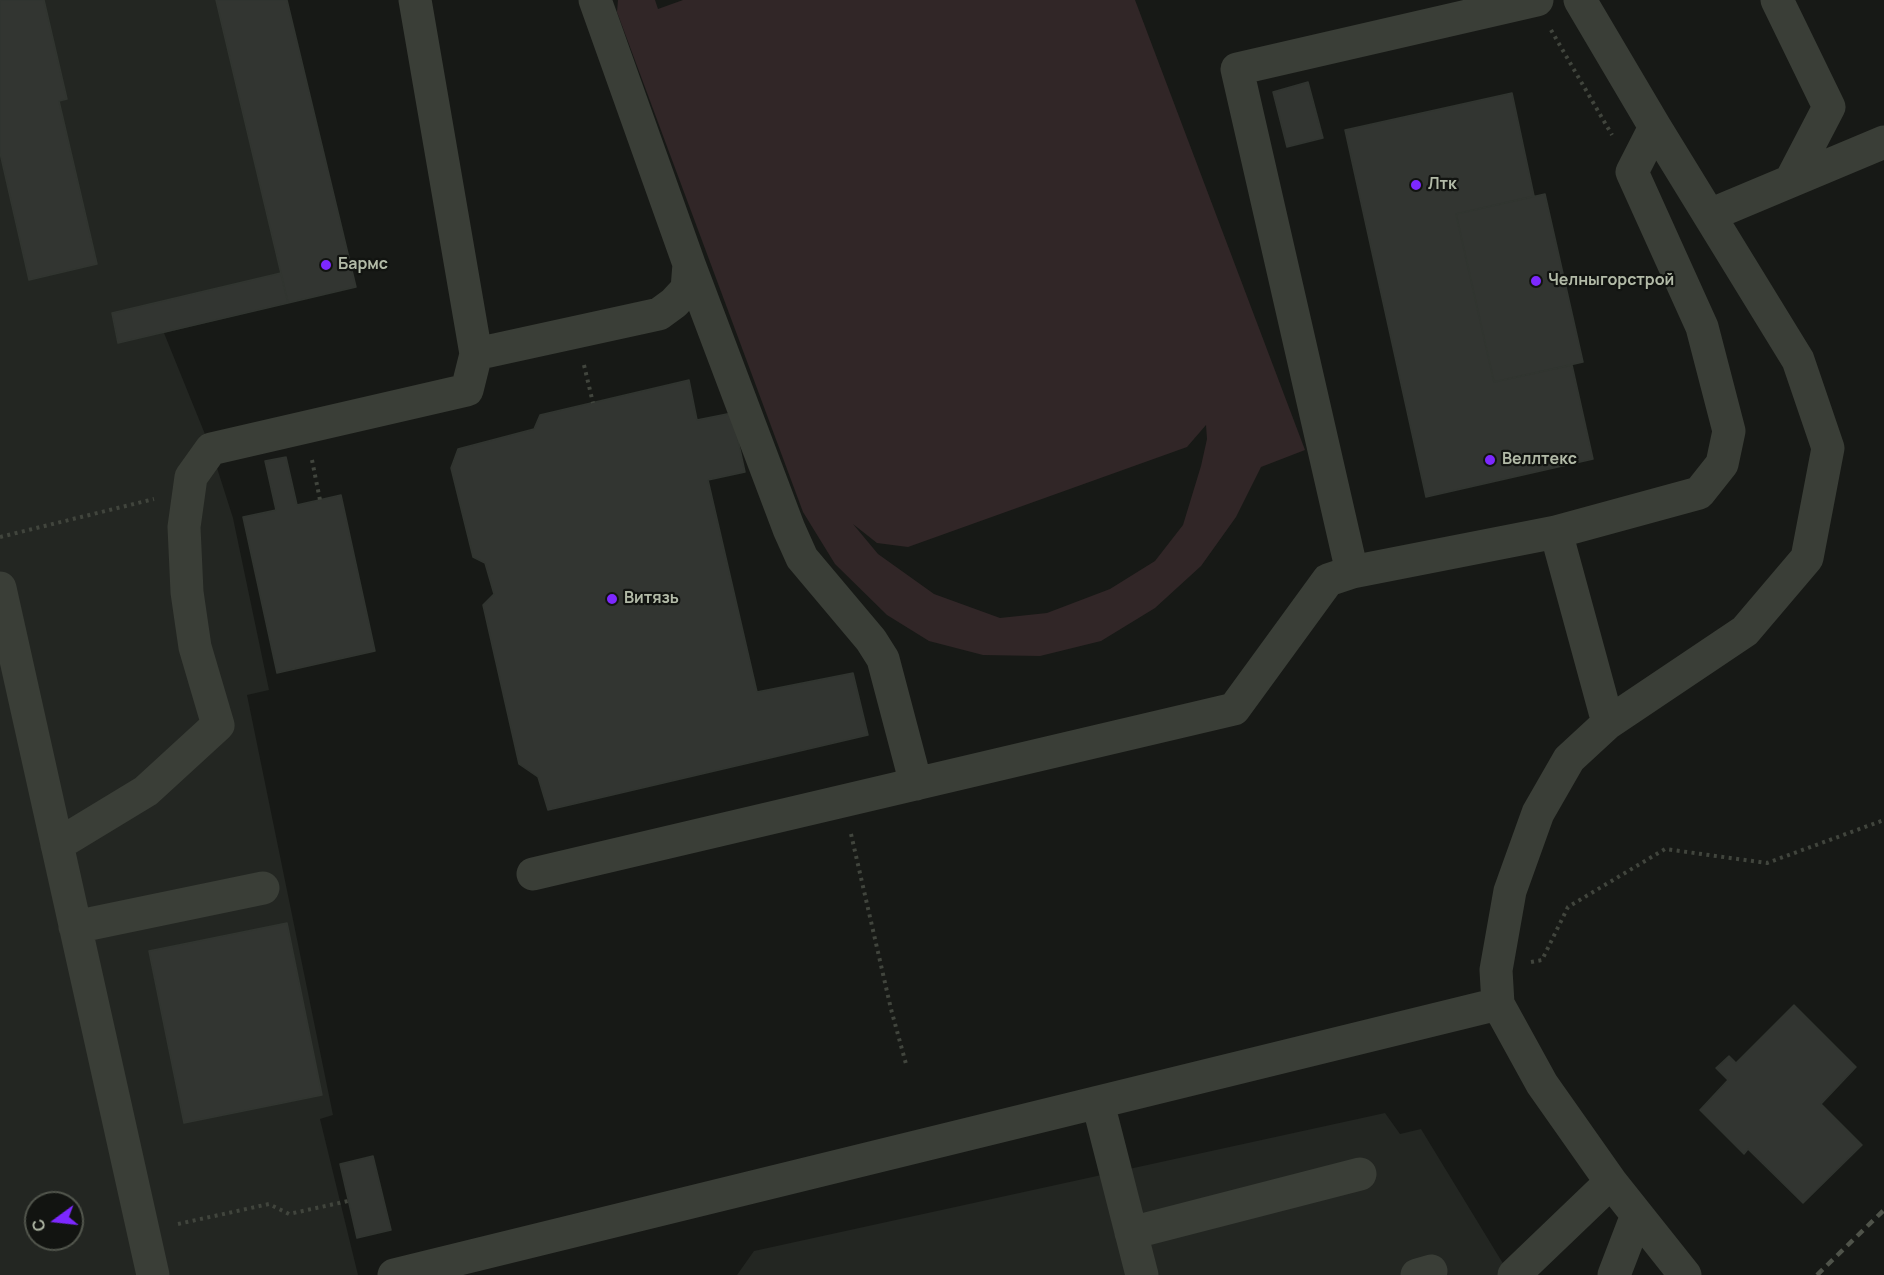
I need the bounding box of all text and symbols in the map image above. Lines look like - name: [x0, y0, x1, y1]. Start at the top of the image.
- place label: Лтк: [1428, 175, 1457, 195]
- marker: Лтк: [1409, 178, 1423, 192]
- place label: Бармс: [338, 255, 388, 275]
- marker: Бармс: [319, 258, 333, 272]
- place label: Челныгорстрой: [1548, 271, 1674, 291]
- marker: Челныгорстрой: [1529, 274, 1543, 288]
- place label: Веллтекс: [1502, 450, 1577, 470]
- marker: Веллтекс: [1483, 453, 1497, 467]
- place label: Витязь: [624, 589, 679, 609]
- marker: Витязь: [605, 592, 619, 606]
- north arrow: [24, 1191, 84, 1251]
- text: С: [26, 1217, 51, 1234]

